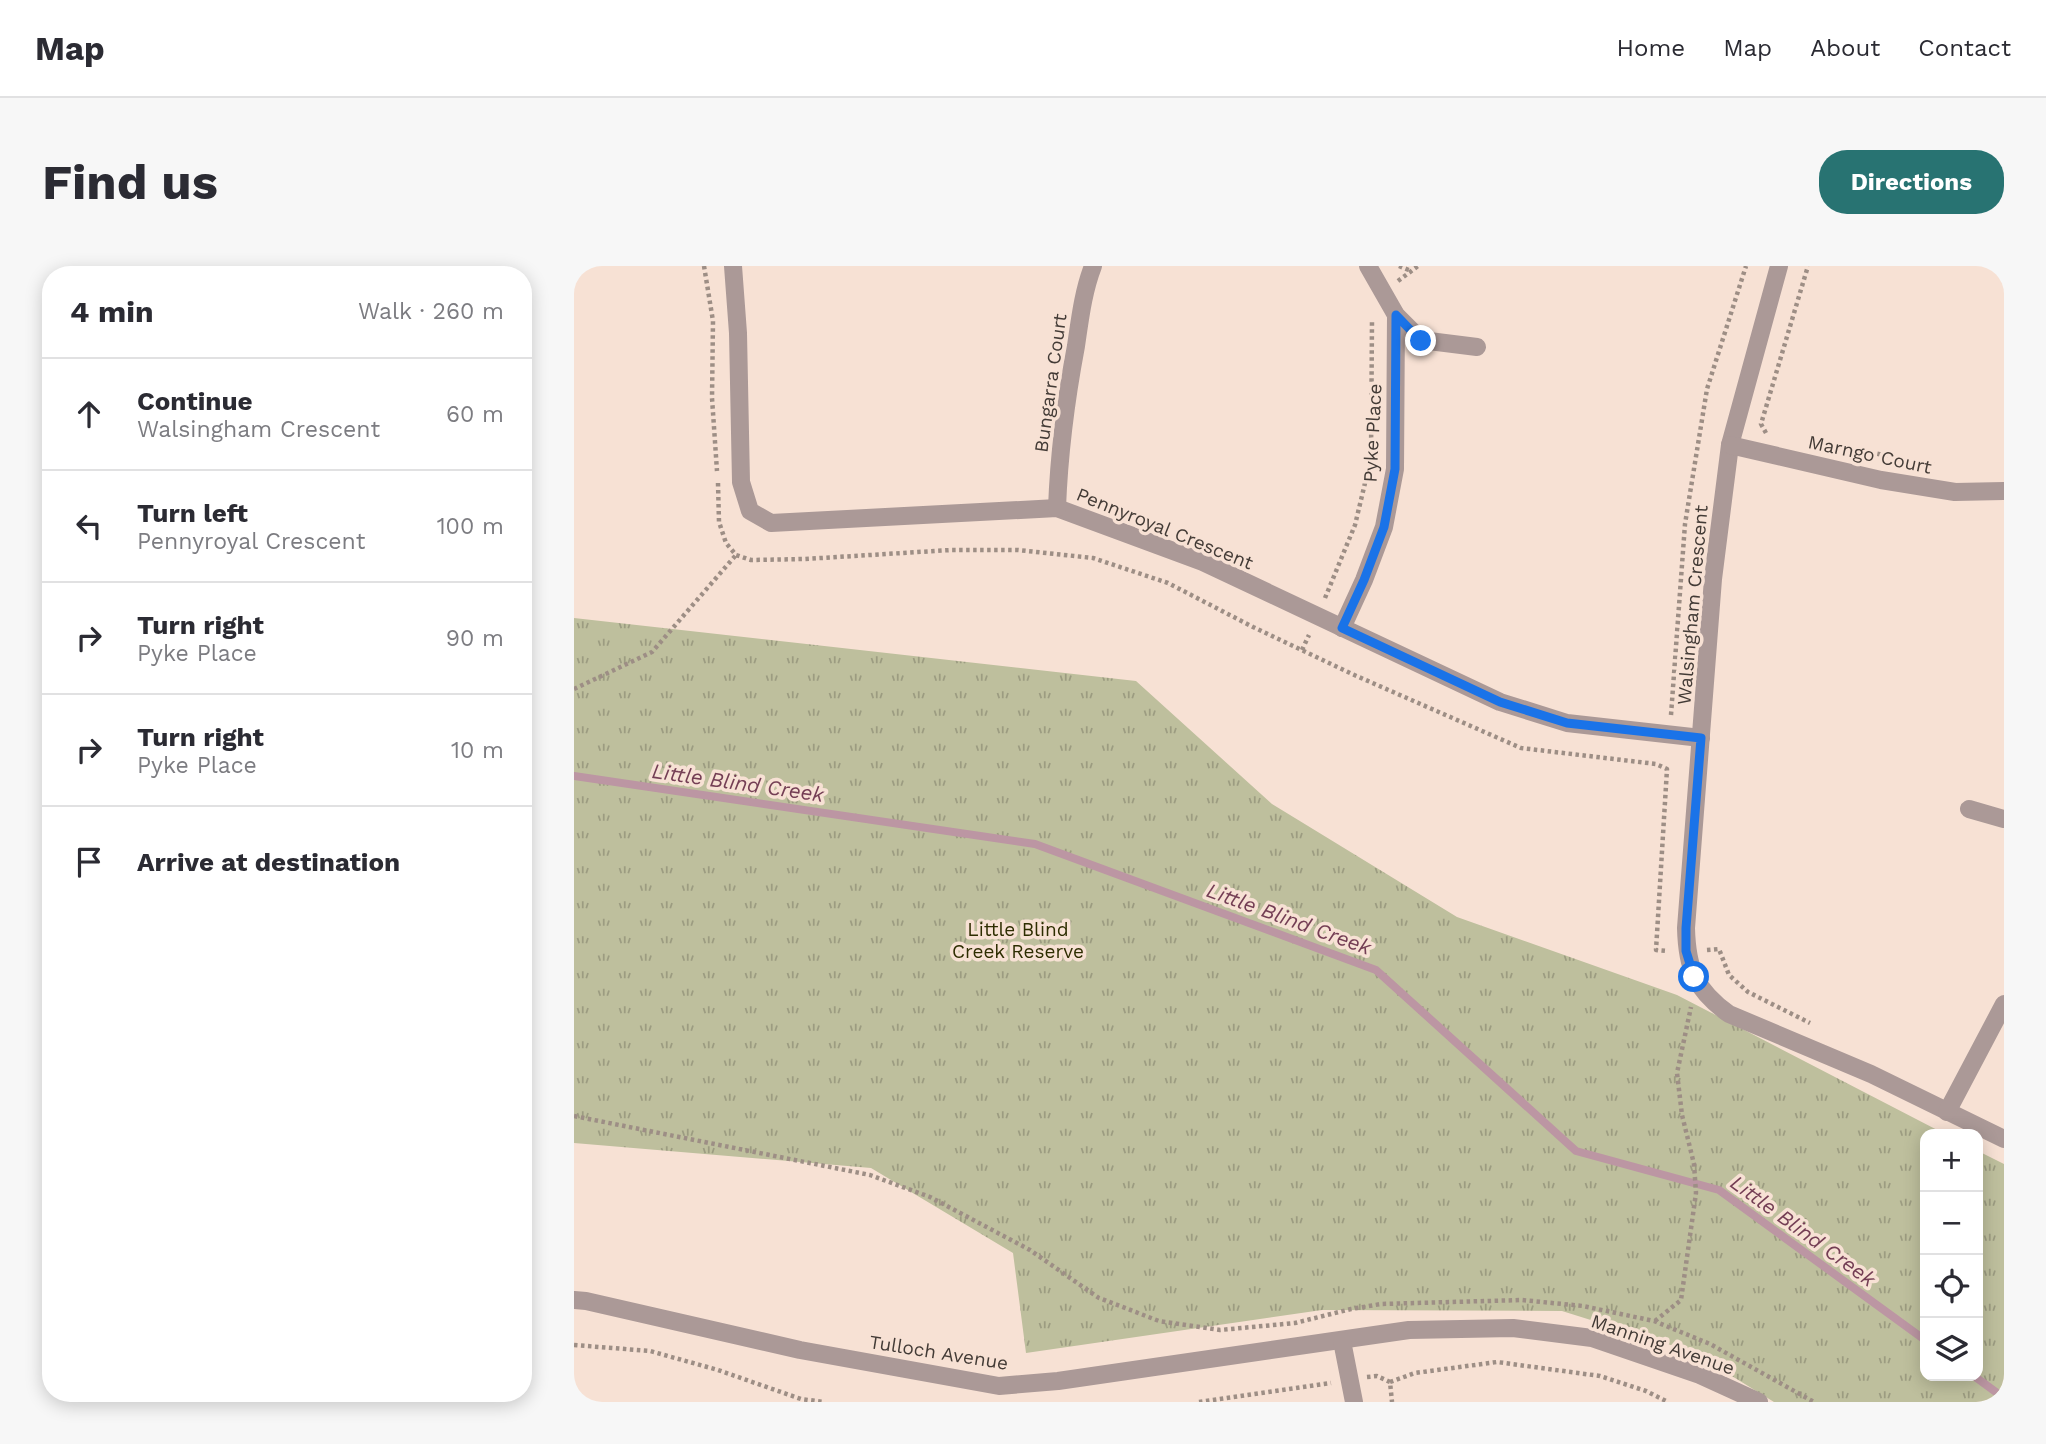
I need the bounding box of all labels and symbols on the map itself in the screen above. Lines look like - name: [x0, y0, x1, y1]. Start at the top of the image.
- street label: Bungarra Court: [1029, 312, 1072, 454]
- route end: [1405, 325, 1436, 356]
- street label: Pyke Place: [1358, 383, 1387, 483]
- street label: Marngo Court: [1806, 430, 1934, 479]
- street label: Pennyroyal Crescent: [1073, 482, 1257, 574]
- street label: Walsingham Crescent: [1672, 504, 1713, 706]
- water label: Little Blind Creek: [650, 758, 826, 807]
- water label: Little Blind Creek: [1203, 877, 1375, 960]
- park label: Little Blind Creek Reserve: [952, 918, 1084, 963]
- route start: [1678, 961, 1709, 992]
- water label: Little Blind Creek: [1726, 1169, 1881, 1292]
- street label: Manning Avenue: [1588, 1309, 1738, 1380]
- street label: Tulloch Avenue: [868, 1330, 1010, 1375]

